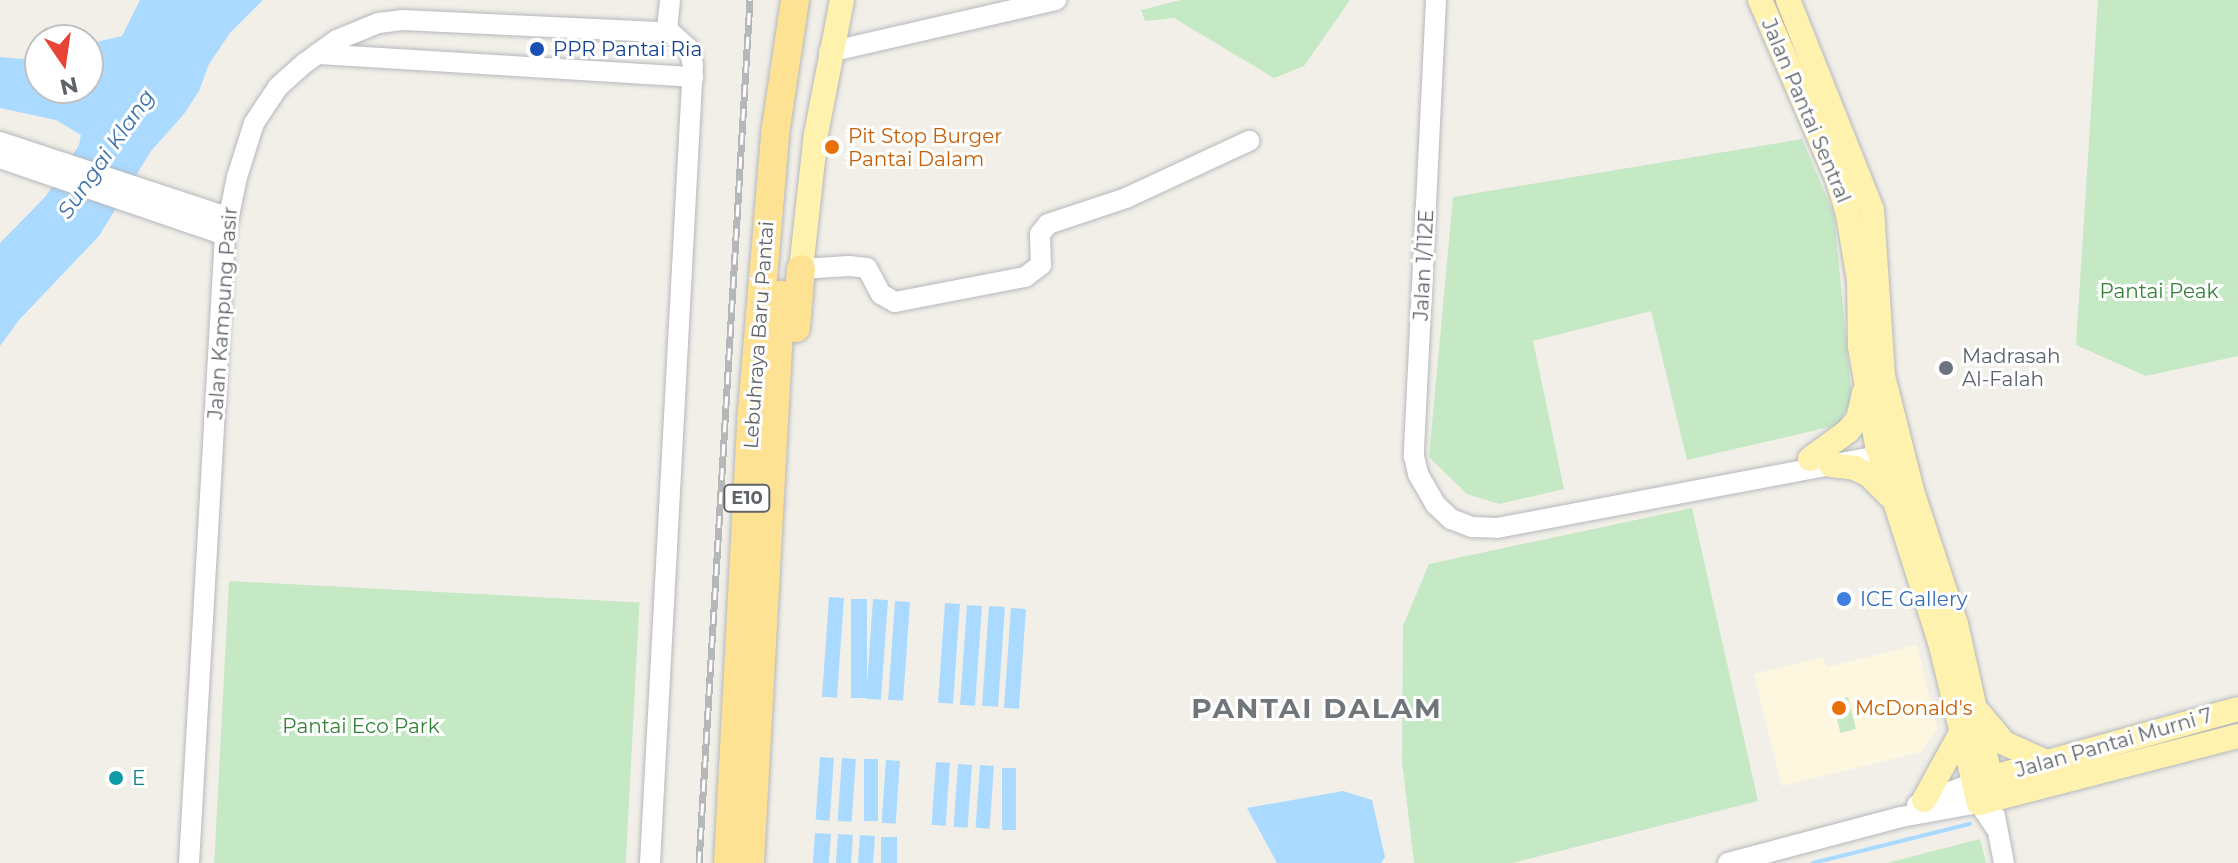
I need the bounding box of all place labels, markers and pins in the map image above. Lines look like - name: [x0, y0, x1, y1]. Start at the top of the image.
- place label: PPR Pantai Ria: [553, 37, 702, 61]
- marker: PPR Pantai Ria: [528, 40, 546, 58]
- place label: Pit Stop Burger Pantai Dalam: [848, 124, 1002, 171]
- marker: Pit Stop Burger Pantai Dalam: [823, 138, 841, 156]
- place label: Madrasah Al-Falah: [1962, 344, 2061, 391]
- marker: Madrasah Al-Falah: [1937, 359, 1955, 377]
- place label: ICE Gallery: [1860, 587, 1968, 611]
- marker: ICE Gallery: [1835, 590, 1853, 608]
- place label: McDonald's: [1855, 696, 1972, 720]
- marker: McDonald's: [1830, 699, 1848, 717]
- place label: E: [132, 766, 145, 790]
- marker: E: [107, 769, 125, 787]

